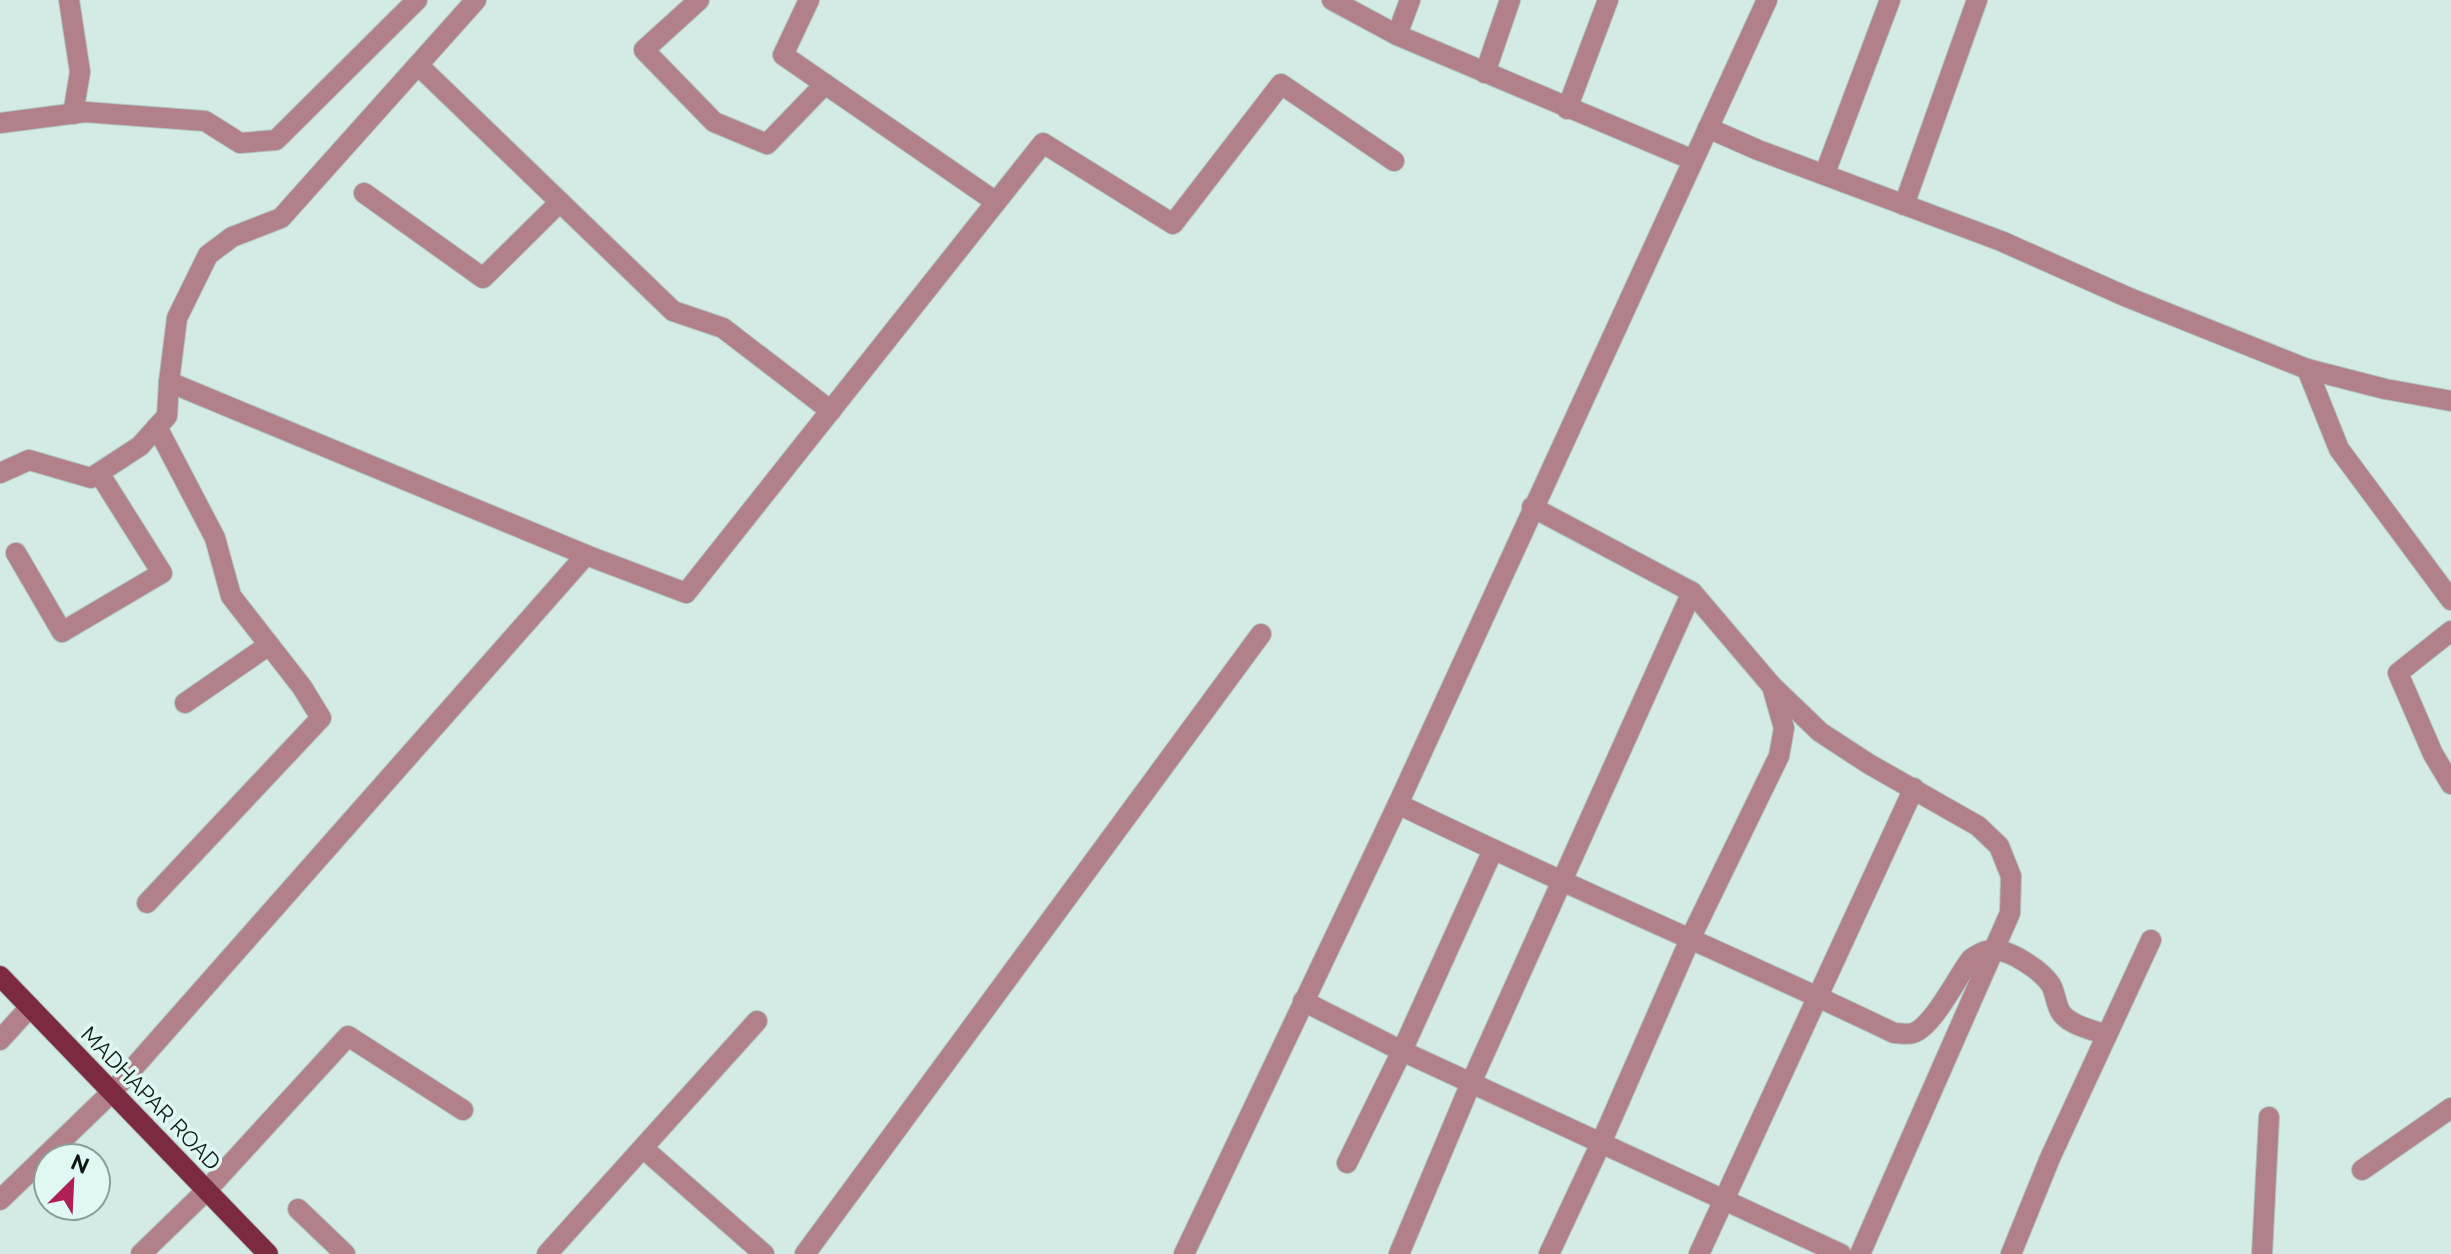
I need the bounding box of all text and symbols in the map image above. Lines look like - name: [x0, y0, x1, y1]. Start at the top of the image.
- street label: MADHAPAR ROAD: [76, 1021, 226, 1175]
- north arrow: [32, 1142, 112, 1222]
- text: N: [67, 1148, 93, 1179]

